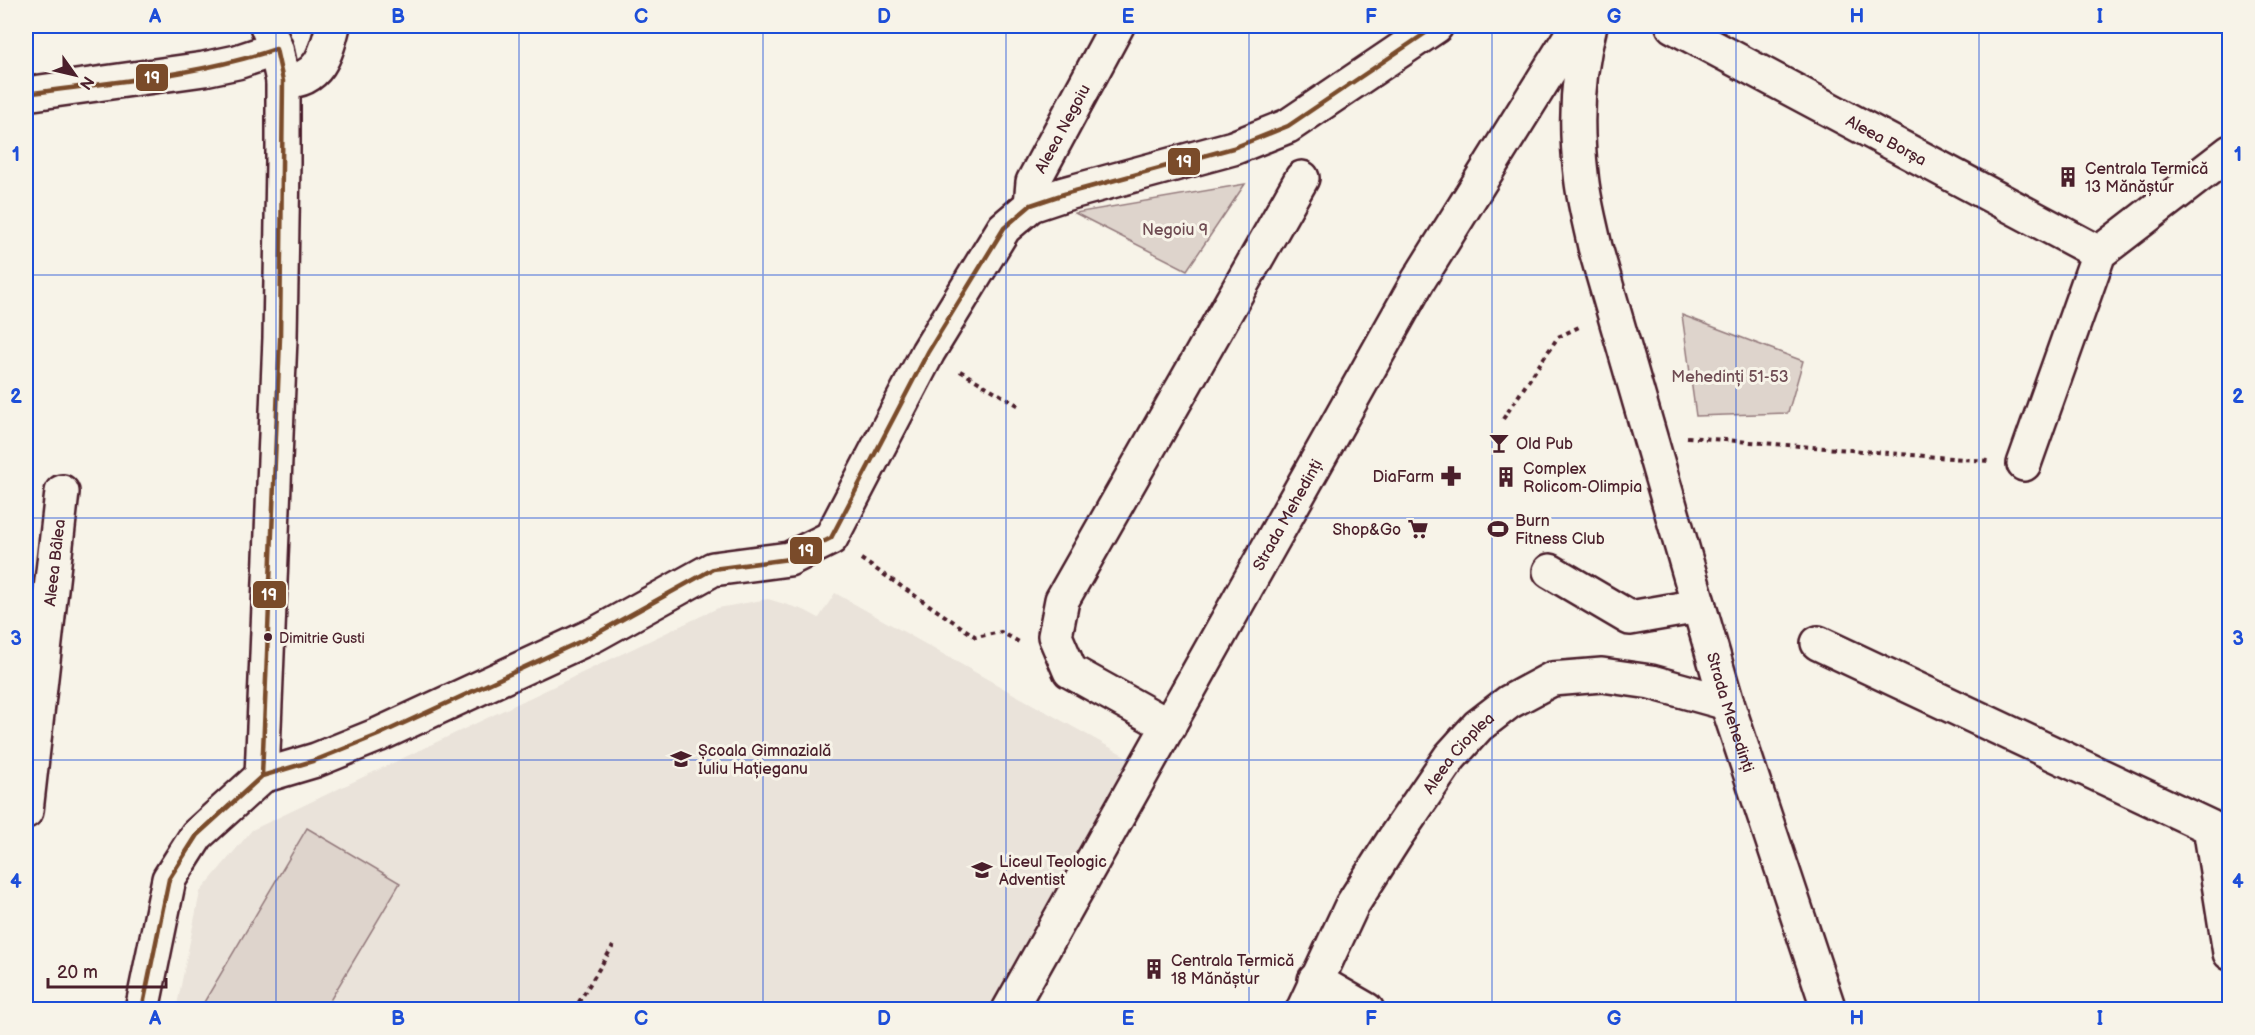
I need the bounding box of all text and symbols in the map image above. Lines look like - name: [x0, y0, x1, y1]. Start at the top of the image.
- text: A: [148, 5, 162, 29]
- text: B: [391, 5, 405, 29]
- text: C: [634, 5, 648, 29]
- text: D: [877, 5, 891, 29]
- text: E: [1122, 5, 1135, 29]
- text: F: [1365, 5, 1377, 29]
- text: G: [1607, 5, 1622, 29]
- text: H: [1850, 5, 1864, 29]
- text: I: [2097, 5, 2103, 29]
- north arrow: [45, 45, 105, 105]
- line badge: 19: [135, 63, 169, 92]
- text: 19: [144, 69, 160, 88]
- text: N: [75, 72, 97, 93]
- street label: Aleea Negoiu: [1032, 81, 1095, 177]
- street label: Aleea Borșa: [1842, 112, 1929, 170]
- text: 1: [12, 143, 20, 167]
- text: 1: [2234, 143, 2242, 167]
- line badge: 19: [1167, 147, 1201, 176]
- text: 19: [1176, 153, 1192, 172]
- place label: Centrala Termică 13 Mănăștur: [2085, 160, 2208, 197]
- building icon: Centrala Termică 13 Mănăștur: [2056, 165, 2080, 189]
- park label: Negoiu 9: [1142, 221, 1208, 240]
- park label: Mehedinți 51-53: [1671, 368, 1789, 387]
- text: 2: [10, 385, 22, 409]
- text: 2: [2232, 385, 2244, 409]
- bar icon: Old Pub: [1487, 431, 1511, 455]
- place label: Old Pub: [1516, 435, 1573, 454]
- street label: Strada Mehedinți: [1249, 456, 1327, 574]
- place label: Complex Rolicom-Olimpia: [1523, 460, 1642, 497]
- pharmacy icon: DiaFarm: [1439, 464, 1463, 488]
- building icon: Complex Rolicom-Olimpia: [1494, 465, 1518, 489]
- place label: DiaFarm: [1372, 468, 1434, 487]
- place label: Burn Fitness Club: [1515, 512, 1605, 549]
- supermarket icon: Shop&Go: [1406, 517, 1430, 541]
- sports icon: Burn Fitness Club: [1486, 517, 1510, 541]
- street label: Aleea Bâlea: [41, 518, 70, 607]
- place label: Shop&Go: [1332, 521, 1401, 540]
- line badge: 19: [789, 536, 823, 565]
- text: 19: [798, 542, 814, 561]
- line badge: 19: [252, 580, 287, 609]
- text: 19: [261, 586, 277, 605]
- text: 3: [10, 627, 22, 651]
- text: 3: [2232, 627, 2244, 651]
- place label: Dimitrie Gusti: [279, 630, 365, 647]
- marker: Dimitrie Gusti: [262, 631, 274, 643]
- street label: Strada Mehedinți: [1702, 650, 1757, 775]
- street label: Aleea Cioplea: [1420, 709, 1499, 798]
- place label: Școala Gimnazială Iuliu Hațieganu: [698, 742, 831, 779]
- school or university icon: Școala Gimnazială Iuliu Hațieganu: [669, 747, 693, 771]
- place label: Liceul Teologic Adventist: [999, 853, 1107, 890]
- school or university icon: Liceul Teologic Adventist: [970, 858, 994, 882]
- text: 4: [10, 870, 22, 894]
- text: 4: [2232, 870, 2244, 894]
- scale bar: [48, 951, 166, 989]
- place label: Centrala Termică 18 Mănăștur: [1171, 952, 1294, 989]
- building icon: Centrala Termică 18 Mănăștur: [1142, 957, 1166, 981]
- text: 20 m: [57, 962, 98, 983]
- text: A: [148, 1007, 162, 1031]
- text: B: [391, 1007, 405, 1031]
- text: C: [634, 1007, 648, 1031]
- text: D: [877, 1007, 891, 1031]
- text: E: [1122, 1007, 1135, 1031]
- text: F: [1365, 1007, 1377, 1031]
- text: G: [1607, 1007, 1622, 1031]
- text: H: [1850, 1007, 1864, 1031]
- text: I: [2097, 1007, 2103, 1031]

